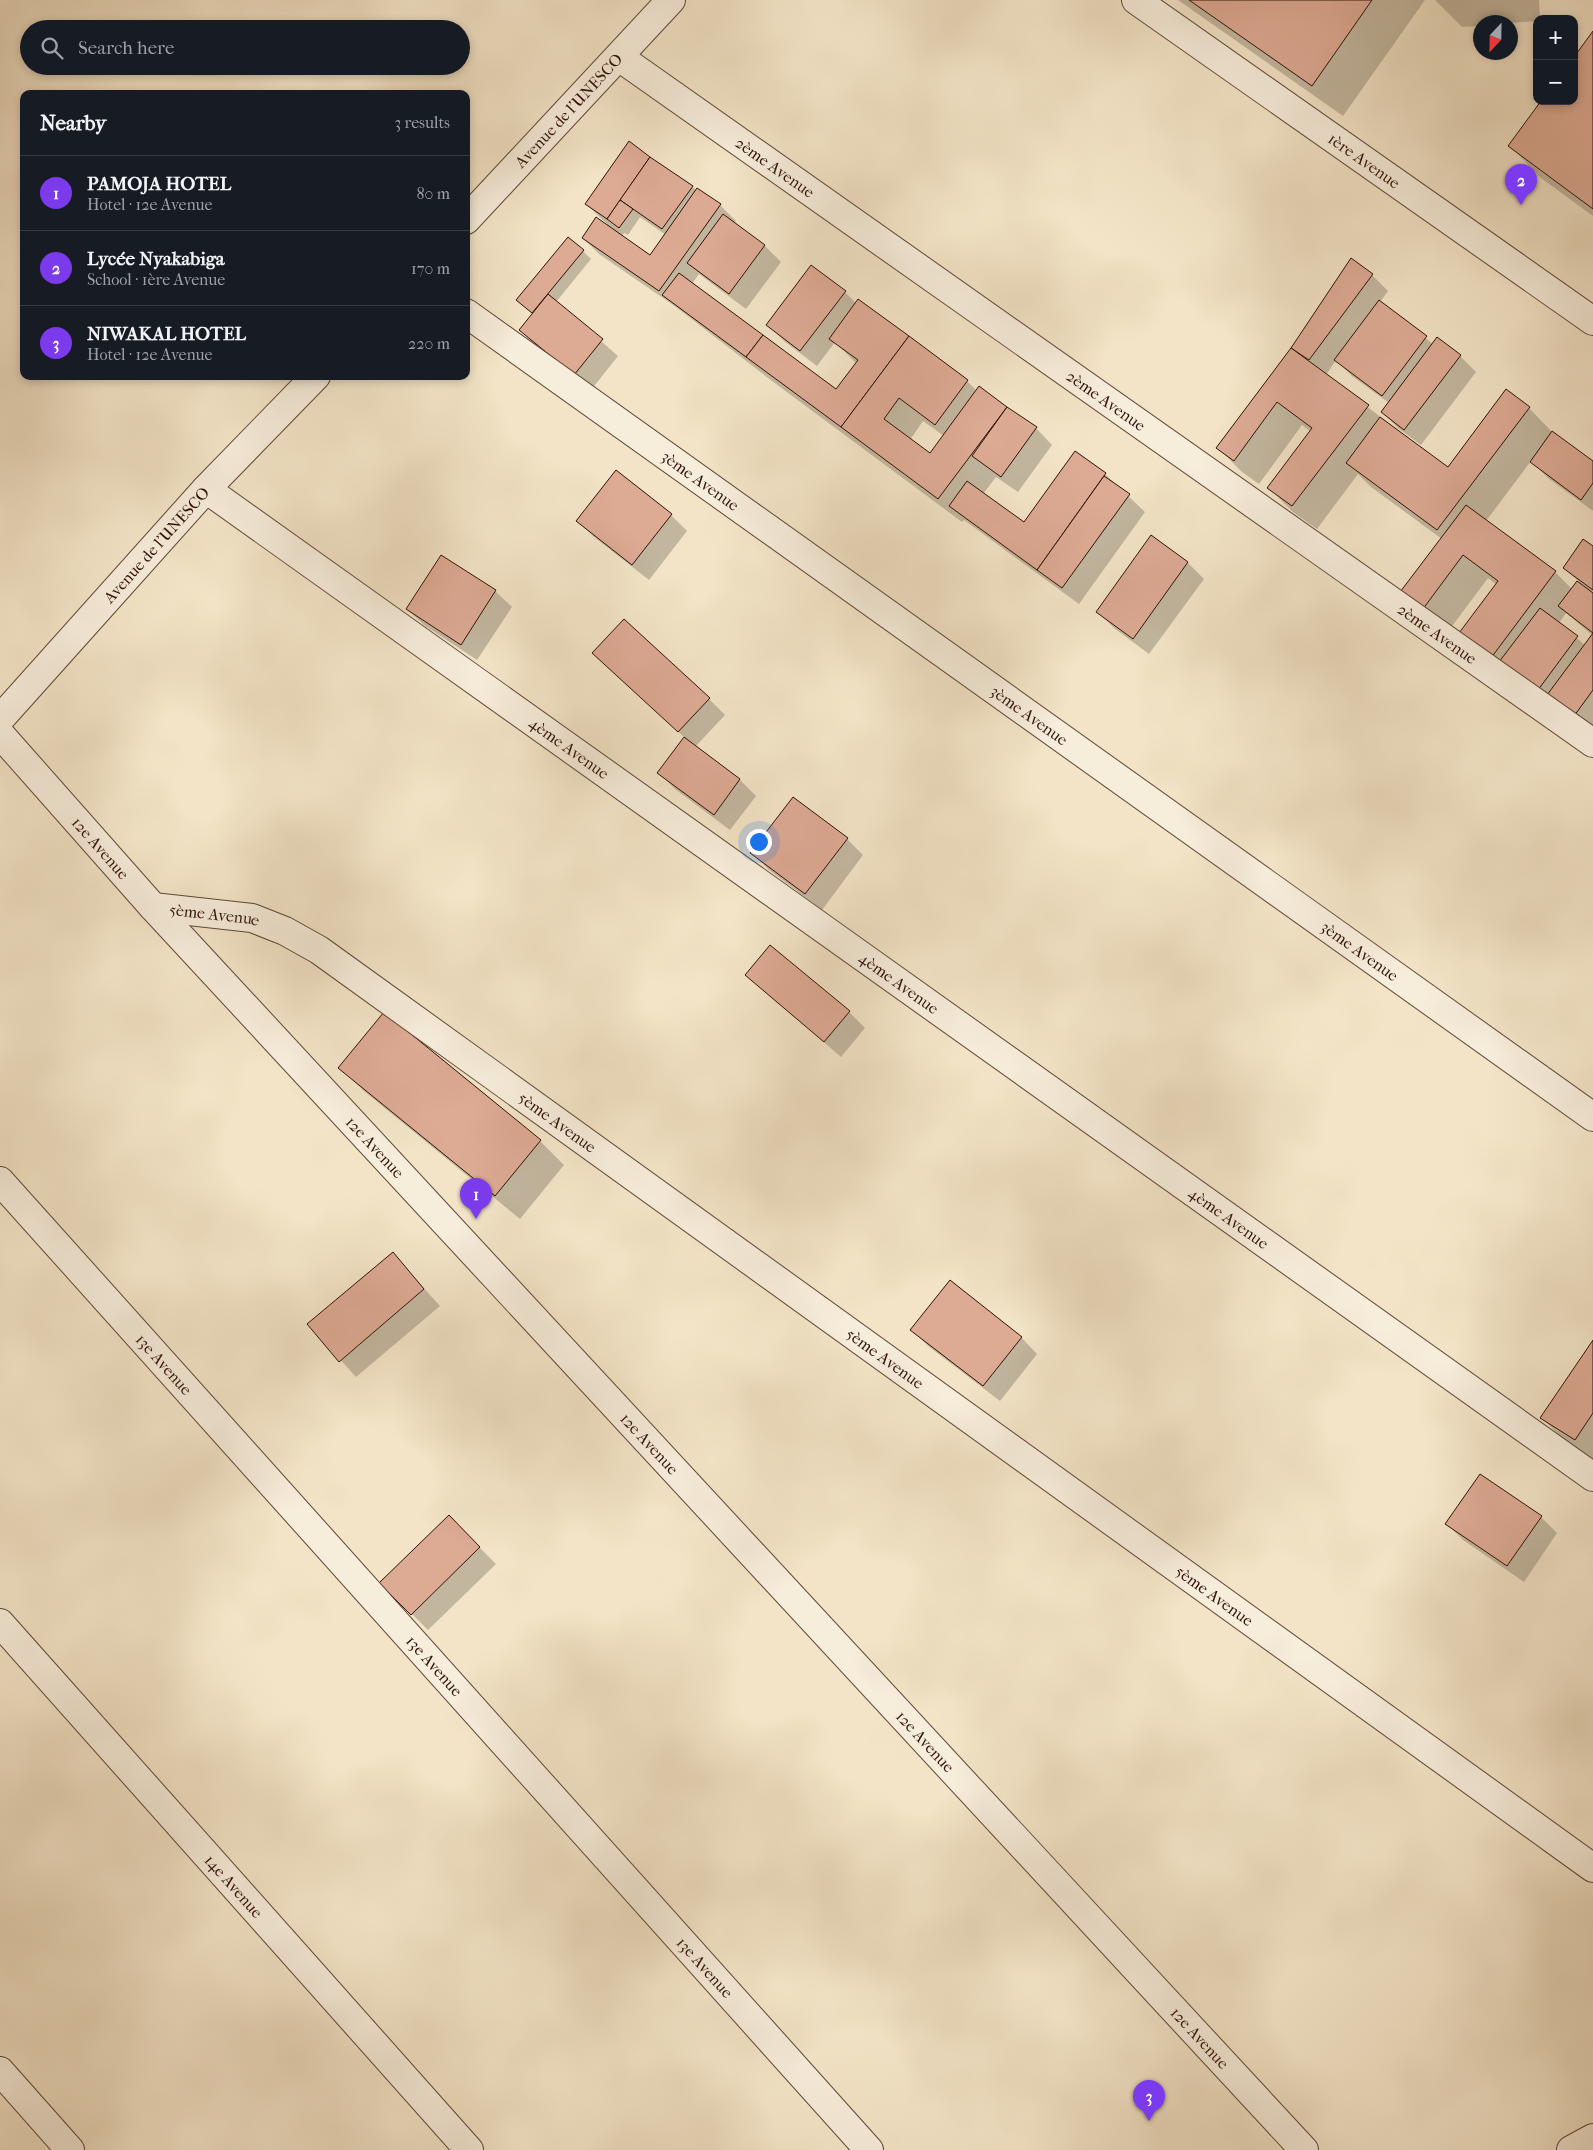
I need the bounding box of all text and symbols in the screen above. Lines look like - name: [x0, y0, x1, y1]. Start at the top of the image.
- north arrow: [1473, 15, 1518, 60]
- map controls: [1533, 15, 1578, 105]
- button: +: [1533, 15, 1578, 60]
- search box: [20, 20, 470, 75]
- icon: search: [38, 34, 66, 62]
- text: Search here: [78, 37, 174, 59]
- street label: Avenue de l'UNESCO: [510, 49, 626, 172]
- button: −: [1533, 60, 1578, 105]
- text: Nearby: [40, 111, 106, 135]
- text: 3 results: [394, 113, 450, 132]
- street label: 1ère Avenue: [1325, 129, 1404, 192]
- street label: 2ème Avenue: [732, 133, 818, 201]
- pin: 2: [1505, 164, 1537, 205]
- text: PAMOJA HOTEL: [87, 173, 231, 195]
- text: 1: [53, 184, 59, 203]
- text: 80 m: [416, 184, 450, 203]
- text: Hotel · 12e Avenue: [87, 195, 213, 214]
- text: Lycée Nyakabiga: [87, 248, 225, 270]
- text: 2: [52, 259, 60, 278]
- text: 170 m: [411, 259, 450, 278]
- text: School · 1ère Avenue: [87, 270, 225, 289]
- text: NIWAKAL HOTEL: [87, 323, 246, 345]
- text: 3: [53, 334, 59, 353]
- text: 220 m: [408, 334, 450, 353]
- text: Hotel · 12e Avenue: [87, 345, 213, 364]
- street label: 2ème Avenue: [1063, 366, 1150, 435]
- street label: 3ème Avenue: [658, 446, 743, 514]
- street label: Avenue de l'UNESCO: [99, 483, 213, 607]
- street label: 2ème Avenue: [1394, 599, 1481, 668]
- street label: 3ème Avenue: [987, 681, 1072, 749]
- street label: 4ème Avenue: [526, 713, 613, 783]
- street label: 12e Avenue: [68, 813, 133, 883]
- your location: [746, 829, 772, 855]
- street label: 5ème Avenue: [168, 899, 263, 930]
- street label: 3ème Avenue: [1317, 917, 1402, 985]
- street label: 4ème Avenue: [855, 948, 943, 1018]
- street label: 5ème Avenue: [515, 1088, 600, 1156]
- street label: 12e Avenue: [342, 1112, 408, 1182]
- pin: 1: [460, 1178, 492, 1219]
- street label: 4ème Avenue: [1185, 1183, 1273, 1253]
- street label: 5ème Avenue: [843, 1324, 928, 1392]
- street label: 13e Avenue: [132, 1330, 197, 1399]
- street label: 12e Avenue: [617, 1409, 683, 1478]
- street label: 5ème Avenue: [1172, 1561, 1257, 1630]
- street label: 13e Avenue: [402, 1631, 467, 1700]
- street label: 12e Avenue: [892, 1707, 959, 1776]
- street label: 14e Avenue: [201, 1850, 267, 1922]
- street label: 13e Avenue: [673, 1933, 737, 2002]
- street label: 12e Avenue: [1167, 2003, 1233, 2072]
- pin: 3: [1133, 2080, 1165, 2121]

